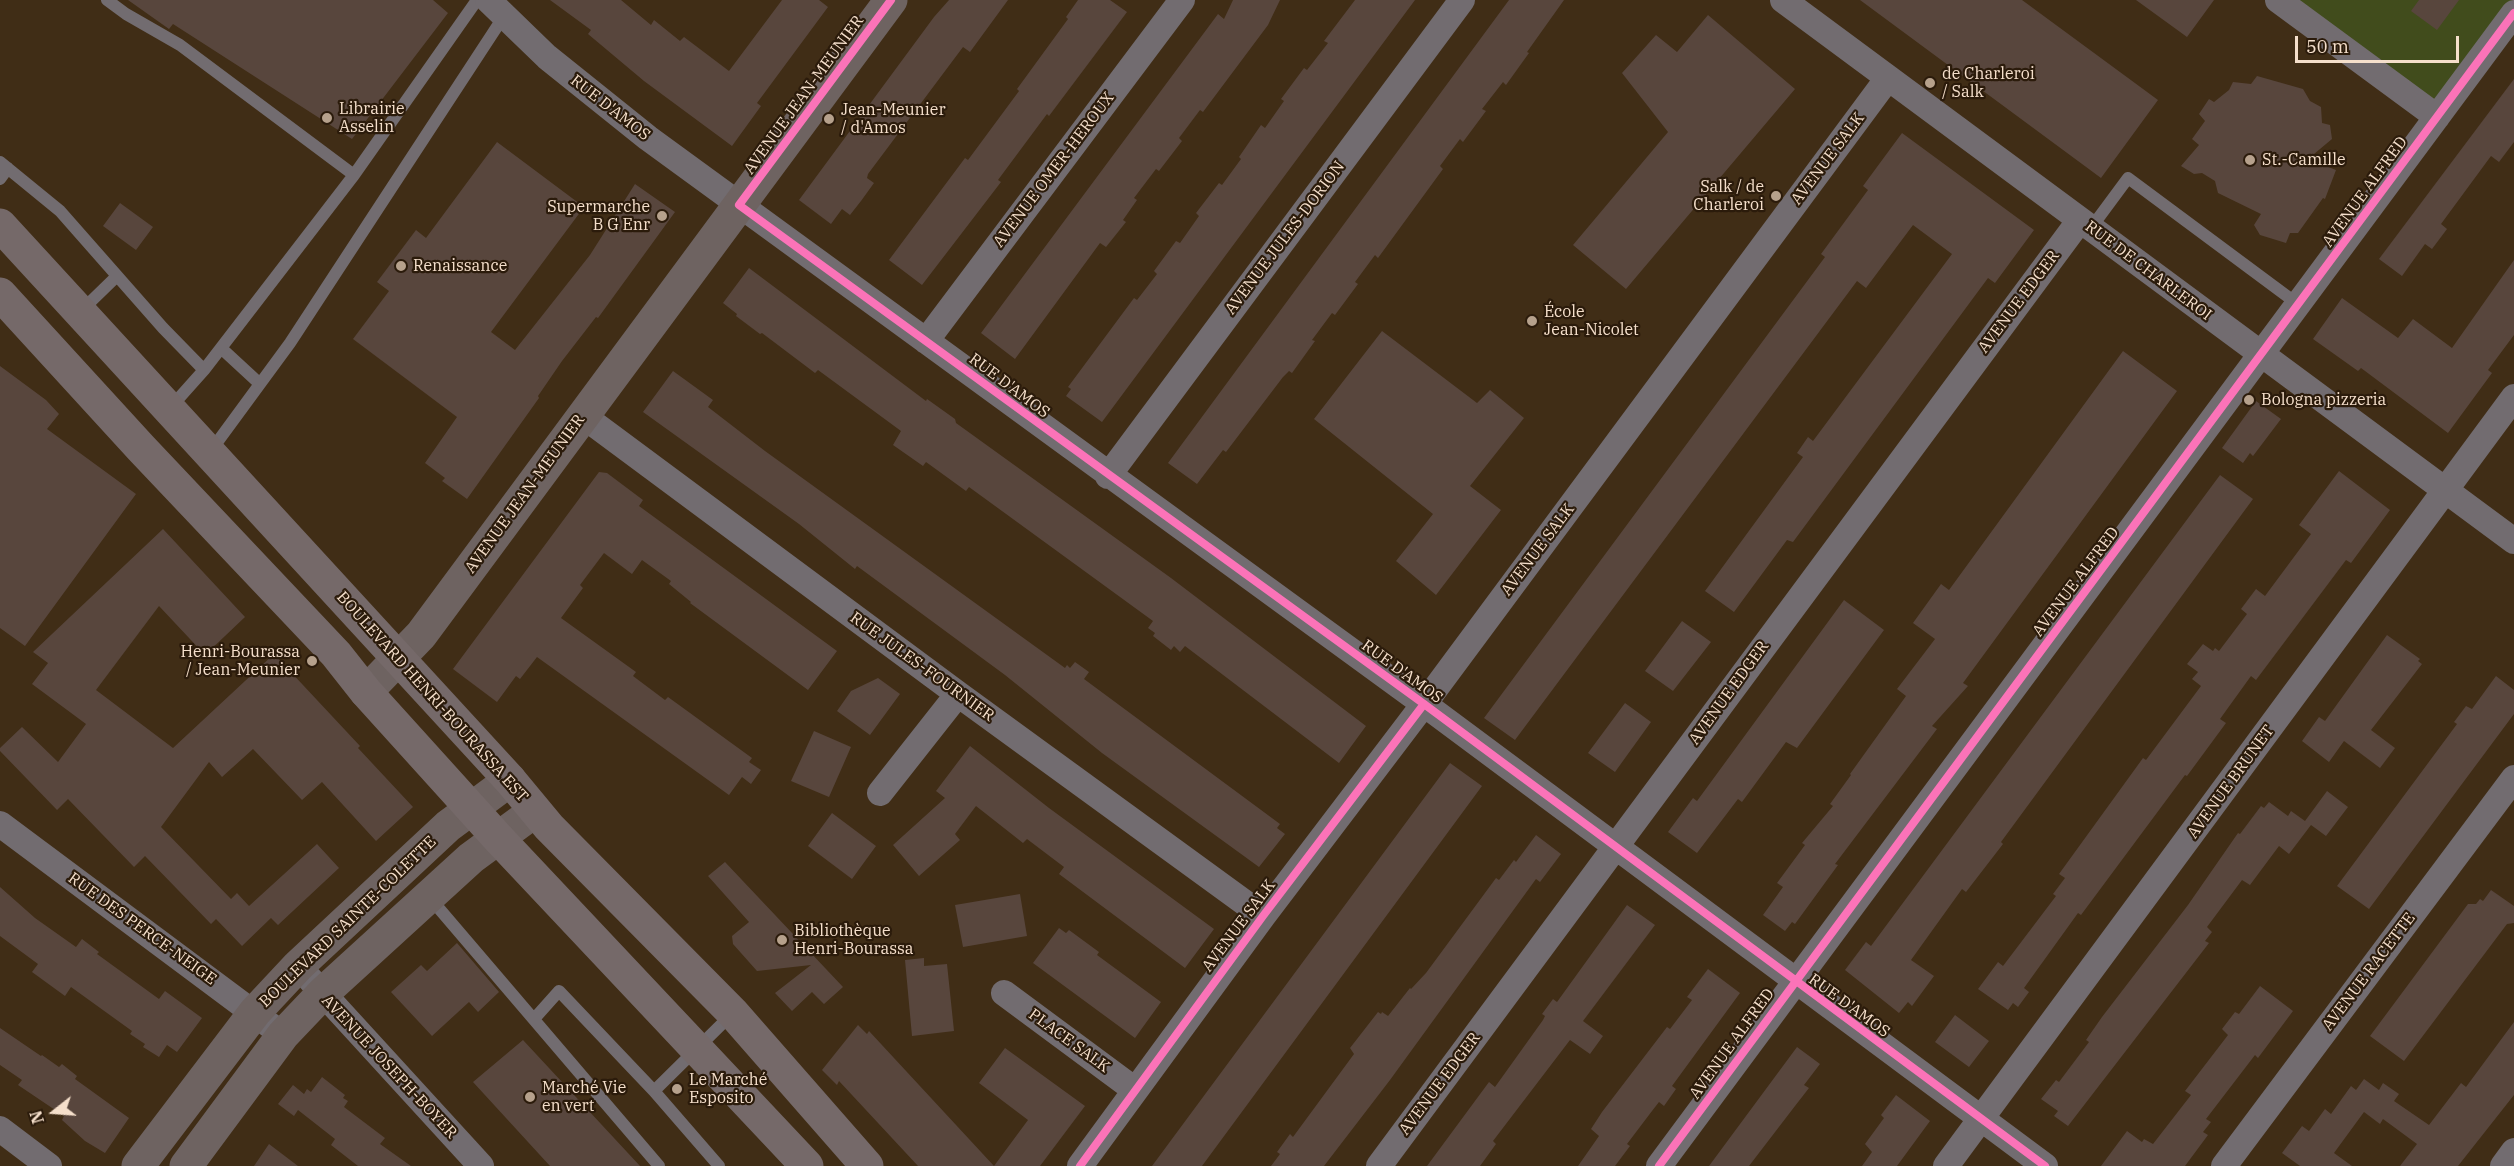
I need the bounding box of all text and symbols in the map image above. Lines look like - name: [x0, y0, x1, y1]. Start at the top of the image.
- street label: AVENUE JEAN-MEUNIER: [740, 12, 868, 178]
- scale bar: [2298, 24, 2462, 62]
- text: 50 m: [2306, 35, 2349, 58]
- place label: de Charleroi / Salk: [1942, 64, 2035, 102]
- street label: RUE D'AMOS: [566, 71, 654, 145]
- marker: de Charleroi / Salk: [1923, 76, 1937, 90]
- street label: AVENUE OMER-HEROUX: [989, 89, 1119, 251]
- place label: Librairie Asselin: [339, 99, 405, 137]
- place label: Jean-Meunier / d'Amos: [841, 100, 945, 138]
- street label: AVENUE SALK: [1787, 109, 1869, 209]
- marker: Librairie Asselin: [320, 111, 334, 125]
- marker: Jean-Meunier / d'Amos: [822, 112, 836, 126]
- street label: AVENUE ALFRED: [2318, 133, 2412, 251]
- place label: St.-Camille: [2262, 150, 2346, 170]
- marker: St.-Camille: [2243, 153, 2257, 167]
- street label: AVENUE JULES-DORION: [1221, 158, 1349, 318]
- place label: Salk / de Charleroi: [1693, 177, 1764, 215]
- marker: Salk / de Charleroi: [1769, 189, 1783, 203]
- place label: Supermarche B G Enr: [547, 197, 650, 235]
- marker: Supermarche B G Enr: [655, 209, 669, 223]
- street label: RUE DE CHARLEROI: [2081, 217, 2215, 325]
- street label: AVENUE EDGER: [1974, 247, 2064, 357]
- place label: Renaissance: [413, 256, 507, 276]
- marker: Renaissance: [394, 259, 408, 273]
- place label: École Jean-Nicolet: [1544, 302, 1639, 340]
- marker: École Jean-Nicolet: [1525, 314, 1539, 328]
- street label: RUE D'AMOS: [965, 350, 1053, 422]
- place label: Bologna pizzeria: [2261, 390, 2386, 410]
- marker: Bologna pizzeria: [2242, 393, 2256, 407]
- street label: AVENUE JEAN-MEUNIER: [461, 411, 589, 577]
- street label: AVENUE SALK: [1497, 500, 1579, 600]
- street label: AVENUE ALFRED: [2029, 523, 2123, 641]
- street label: BOULEVARD HENRI-BOURASSA EST: [332, 588, 532, 806]
- street label: RUE JULES-FOURNIER: [846, 608, 998, 726]
- street label: RUE D'AMOS: [1358, 636, 1446, 708]
- street label: AVENUE EDGER: [1685, 637, 1773, 749]
- place label: Henri-Bourassa / Jean-Meunier: [180, 642, 300, 680]
- marker: Henri-Bourassa / Jean-Meunier: [305, 654, 319, 668]
- street label: AVENUE BRUNET: [2183, 722, 2279, 842]
- street label: BOULEVARD SAINTE-COLETTE: [256, 832, 440, 1012]
- street label: RUE DES PERCE-NEIGE: [64, 869, 220, 989]
- street label: AVENUE SALK: [1198, 876, 1280, 976]
- street label: AVENUE RACETTE: [2318, 909, 2420, 1035]
- place label: Bibliothèque Henri-Bourassa: [794, 921, 914, 959]
- marker: Bibliothèque Henri-Bourassa: [775, 933, 789, 947]
- street label: RUE D'AMOS: [1805, 970, 1893, 1042]
- street label: AVENUE ALFRED: [1685, 985, 1779, 1103]
- street label: AVENUE JOSEPH-BOYER: [317, 991, 461, 1143]
- street label: PLACE SALK: [1025, 1005, 1113, 1077]
- street label: AVENUE EDGER: [1395, 1029, 1485, 1139]
- place label: Le Marché Esposito: [689, 1070, 767, 1108]
- place label: Marché Vie en vert: [542, 1078, 626, 1116]
- north arrow: [24, 1082, 84, 1142]
- marker: Le Marché Esposito: [670, 1082, 684, 1096]
- marker: Marché Vie en vert: [523, 1090, 537, 1104]
- text: N: [25, 1108, 48, 1126]

